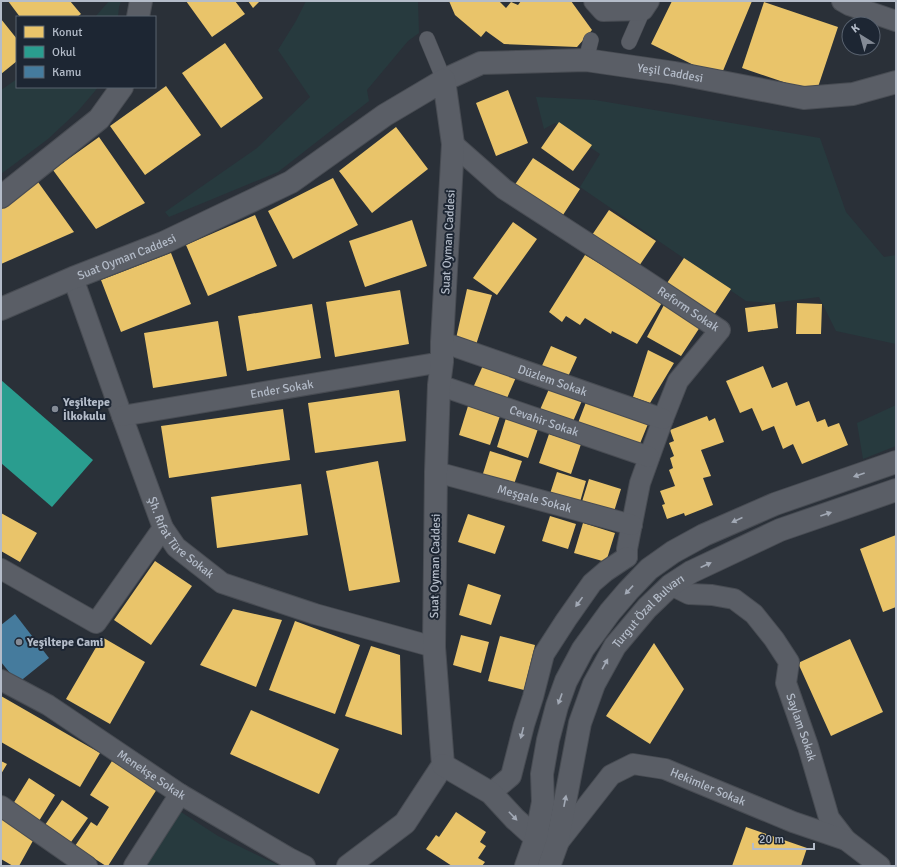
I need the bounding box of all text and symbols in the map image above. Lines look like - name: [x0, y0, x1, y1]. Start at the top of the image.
- legend: [16, 16, 156, 88]
- north arrow: [841, 16, 881, 56]
- text: K: [849, 21, 862, 36]
- text: Konut: [52, 25, 83, 40]
- text: Okul: [52, 45, 76, 60]
- street label: Yeşil Caddesi: [636, 61, 704, 86]
- text: Kamu: [52, 65, 81, 80]
- street label: Suat Oyman Caddesi: [438, 189, 459, 295]
- street label: Suat Oyman Caddesi: [75, 231, 179, 284]
- street label: Reform Sokak: [654, 284, 722, 335]
- street label: Düzlem Sokak: [516, 362, 589, 400]
- street label: Ender Sokak: [249, 377, 315, 402]
- place label: Yeşiltepe İlkokulu: [62, 395, 110, 424]
- street label: Cevahir Sokak: [507, 403, 581, 440]
- marker: Yeşiltepe İlkokulu: [50, 404, 60, 414]
- one-way arrow: [853, 473, 865, 479]
- street label: Meşgale Sokak: [495, 482, 573, 516]
- street label: Şh. Rıfat Türe Sokak: [144, 495, 217, 582]
- one-way arrow: [820, 511, 832, 517]
- street label: Suat Oyman Caddesi: [427, 513, 444, 619]
- one-way arrow: [732, 517, 743, 523]
- one-way arrow: [701, 562, 712, 568]
- street label: Turgut Özal Bulvarı: [609, 571, 687, 651]
- one-way arrow: [624, 585, 634, 595]
- one-way arrow: [575, 597, 583, 608]
- place label: Yeşiltepe Cami: [26, 635, 103, 650]
- marker: Yeşiltepe Cami: [14, 637, 24, 647]
- one-way arrow: [602, 658, 608, 670]
- street label: Saylam Sokak: [782, 691, 819, 763]
- one-way arrow: [556, 693, 562, 705]
- one-way arrow: [519, 727, 525, 739]
- street label: Menekşe Sokak: [114, 747, 188, 804]
- street label: Hekimler Sokak: [668, 765, 748, 810]
- one-way arrow: [563, 795, 569, 807]
- one-way arrow: [508, 811, 518, 821]
- scale bar: [753, 825, 814, 851]
- text: 20 m: [759, 832, 784, 847]

